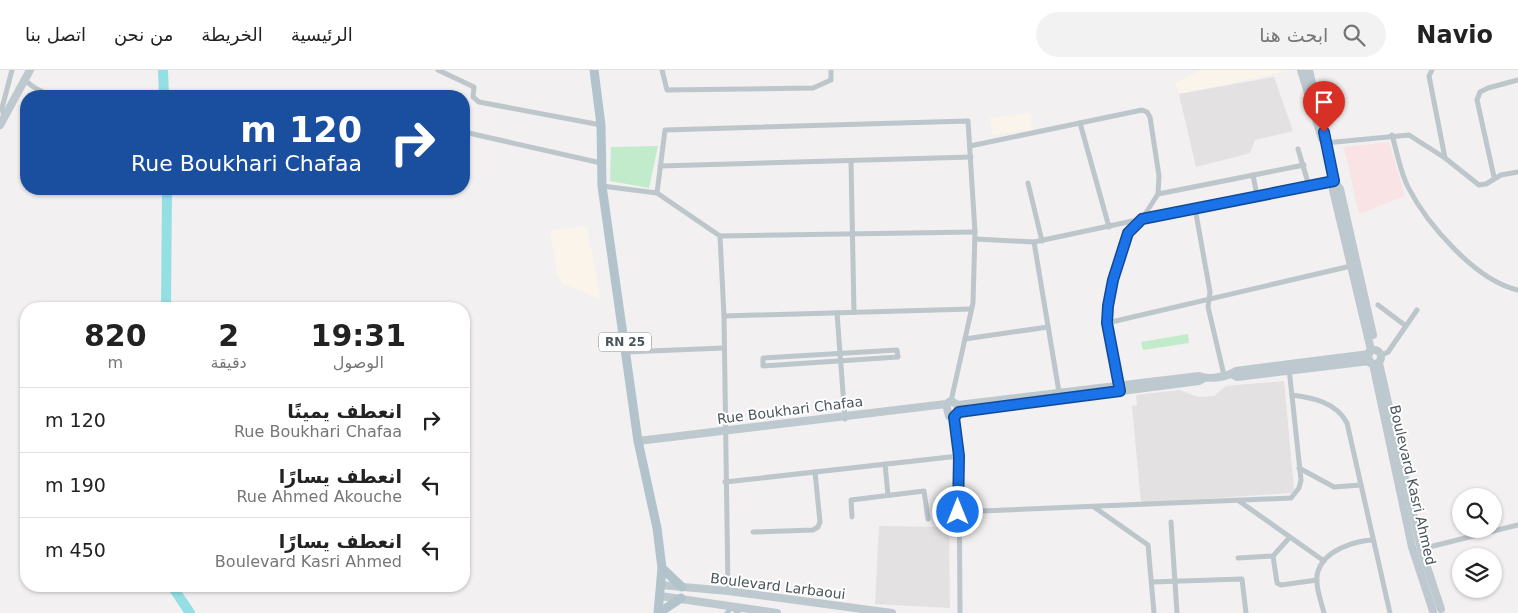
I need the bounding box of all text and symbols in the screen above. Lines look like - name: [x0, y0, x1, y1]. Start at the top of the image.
- search box: [1036, 12, 1386, 57]
- icon: search: [1340, 21, 1368, 49]
- text: Navio: [1416, 21, 1493, 49]
- text: اتصل بنا: [25, 24, 86, 45]
- text: من نحن: [114, 24, 173, 45]
- text: الخريطة: [201, 24, 263, 45]
- text: الرئيسية: [291, 24, 353, 45]
- text: ابحث هنا: [1259, 24, 1328, 46]
- pin: [1303, 81, 1345, 132]
- icon: arrive: [1310, 88, 1338, 116]
- text: 120 m: [240, 110, 362, 150]
- icon: right: [380, 110, 445, 175]
- text: Rue Boukhari Chafaa: [131, 151, 362, 176]
- text: 820: [84, 318, 147, 353]
- text: 2: [218, 318, 239, 353]
- text: 19:31: [311, 318, 406, 353]
- road number: RN 25: [599, 332, 651, 352]
- text: m: [107, 353, 123, 372]
- text: دقيقة: [210, 353, 247, 372]
- text: الوصول: [333, 353, 384, 372]
- street label: Rue Boukhari Chafaa: [716, 393, 864, 427]
- text: انعطف يمينًا: [287, 400, 402, 422]
- street label: Boulevard Kasri Ahmed: [1387, 403, 1439, 567]
- icon: right: [417, 406, 445, 434]
- text: 120 m: [45, 409, 106, 431]
- text: Rue Boukhari Chafaa: [234, 422, 402, 441]
- text: انعطف يسارًا: [279, 465, 402, 487]
- icon: left: [417, 471, 445, 499]
- text: 190 m: [45, 474, 106, 496]
- position arrow: [931, 485, 983, 537]
- text: Rue Ahmed Akouche: [236, 487, 402, 506]
- map controls: [1452, 488, 1502, 598]
- button: search: [1452, 488, 1502, 538]
- text: انعطف يسارًا: [279, 530, 402, 552]
- icon: left: [417, 536, 445, 564]
- text: 450 m: [45, 539, 106, 561]
- button: layers: [1452, 548, 1502, 598]
- text: Boulevard Kasri Ahmed: [215, 552, 402, 571]
- street label: Boulevard Larbaoui: [709, 570, 847, 602]

